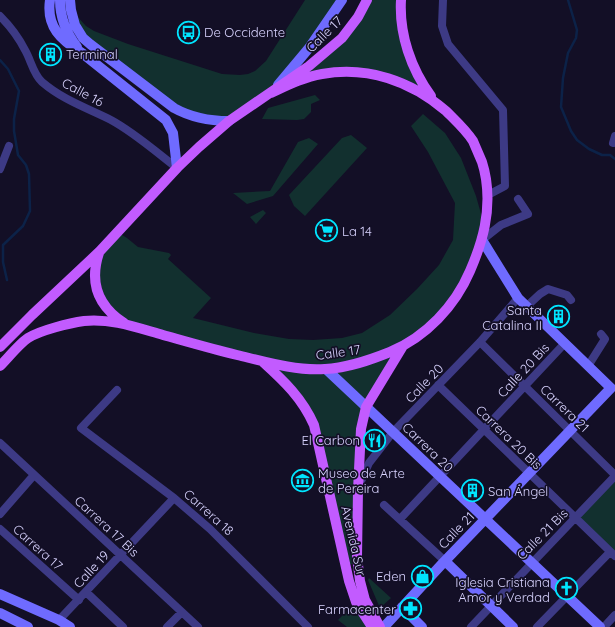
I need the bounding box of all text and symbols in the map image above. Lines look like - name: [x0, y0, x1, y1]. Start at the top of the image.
- street label: Calle 17: [303, 12, 346, 55]
- bus stop icon: De Occidente: [176, 19, 202, 45]
- place label: De Occidente: [204, 24, 285, 40]
- building icon: Terminal: [38, 41, 64, 67]
- place label: Terminal: [66, 46, 118, 62]
- street label: Calle 16: [59, 74, 107, 110]
- supermarket icon: La 14: [313, 218, 339, 244]
- place label: La 14: [342, 223, 372, 239]
- place label: Santa Catalina II: [482, 302, 542, 333]
- building icon: Santa Catalina II: [545, 304, 571, 330]
- street label: Calle 20 Bis: [494, 339, 552, 401]
- street label: Calle 17: [315, 341, 362, 363]
- street label: Calle 20: [402, 360, 447, 406]
- street label: Carrera 21: [537, 381, 593, 435]
- street label: Carrera 20 Bis: [473, 402, 545, 472]
- street label: Carrera 20: [399, 419, 457, 475]
- restaurant icon: El Carbon: [362, 427, 388, 453]
- place label: El Carbon: [301, 432, 360, 448]
- place label: Museo de Arte de Pereira: [318, 465, 405, 496]
- museum icon: Museo de Arte de Pereira: [290, 467, 316, 493]
- building icon: San Ángel: [460, 478, 486, 504]
- place label: San Ángel: [488, 483, 548, 499]
- street label: Carrera 18: [181, 485, 237, 539]
- street label: Carrera 17 Bis: [72, 492, 142, 560]
- street label: Avenida Sur: [338, 504, 370, 578]
- street label: Calle 21 Bis: [513, 505, 571, 563]
- street label: Calle 21: [435, 508, 477, 552]
- street label: Carrera 17: [10, 521, 66, 574]
- street label: Calle 19: [70, 547, 112, 591]
- shop icon: Eden: [409, 563, 435, 589]
- place label: Eden: [376, 568, 406, 584]
- place label: Iglesia Cristiana Amor y Verdad: [455, 574, 550, 605]
- church icon: Iglesia Cristiana Amor y Verdad: [553, 576, 579, 602]
- pharmacy icon: Farmacenter: [398, 596, 424, 622]
- place label: Farmacenter: [318, 601, 396, 617]

